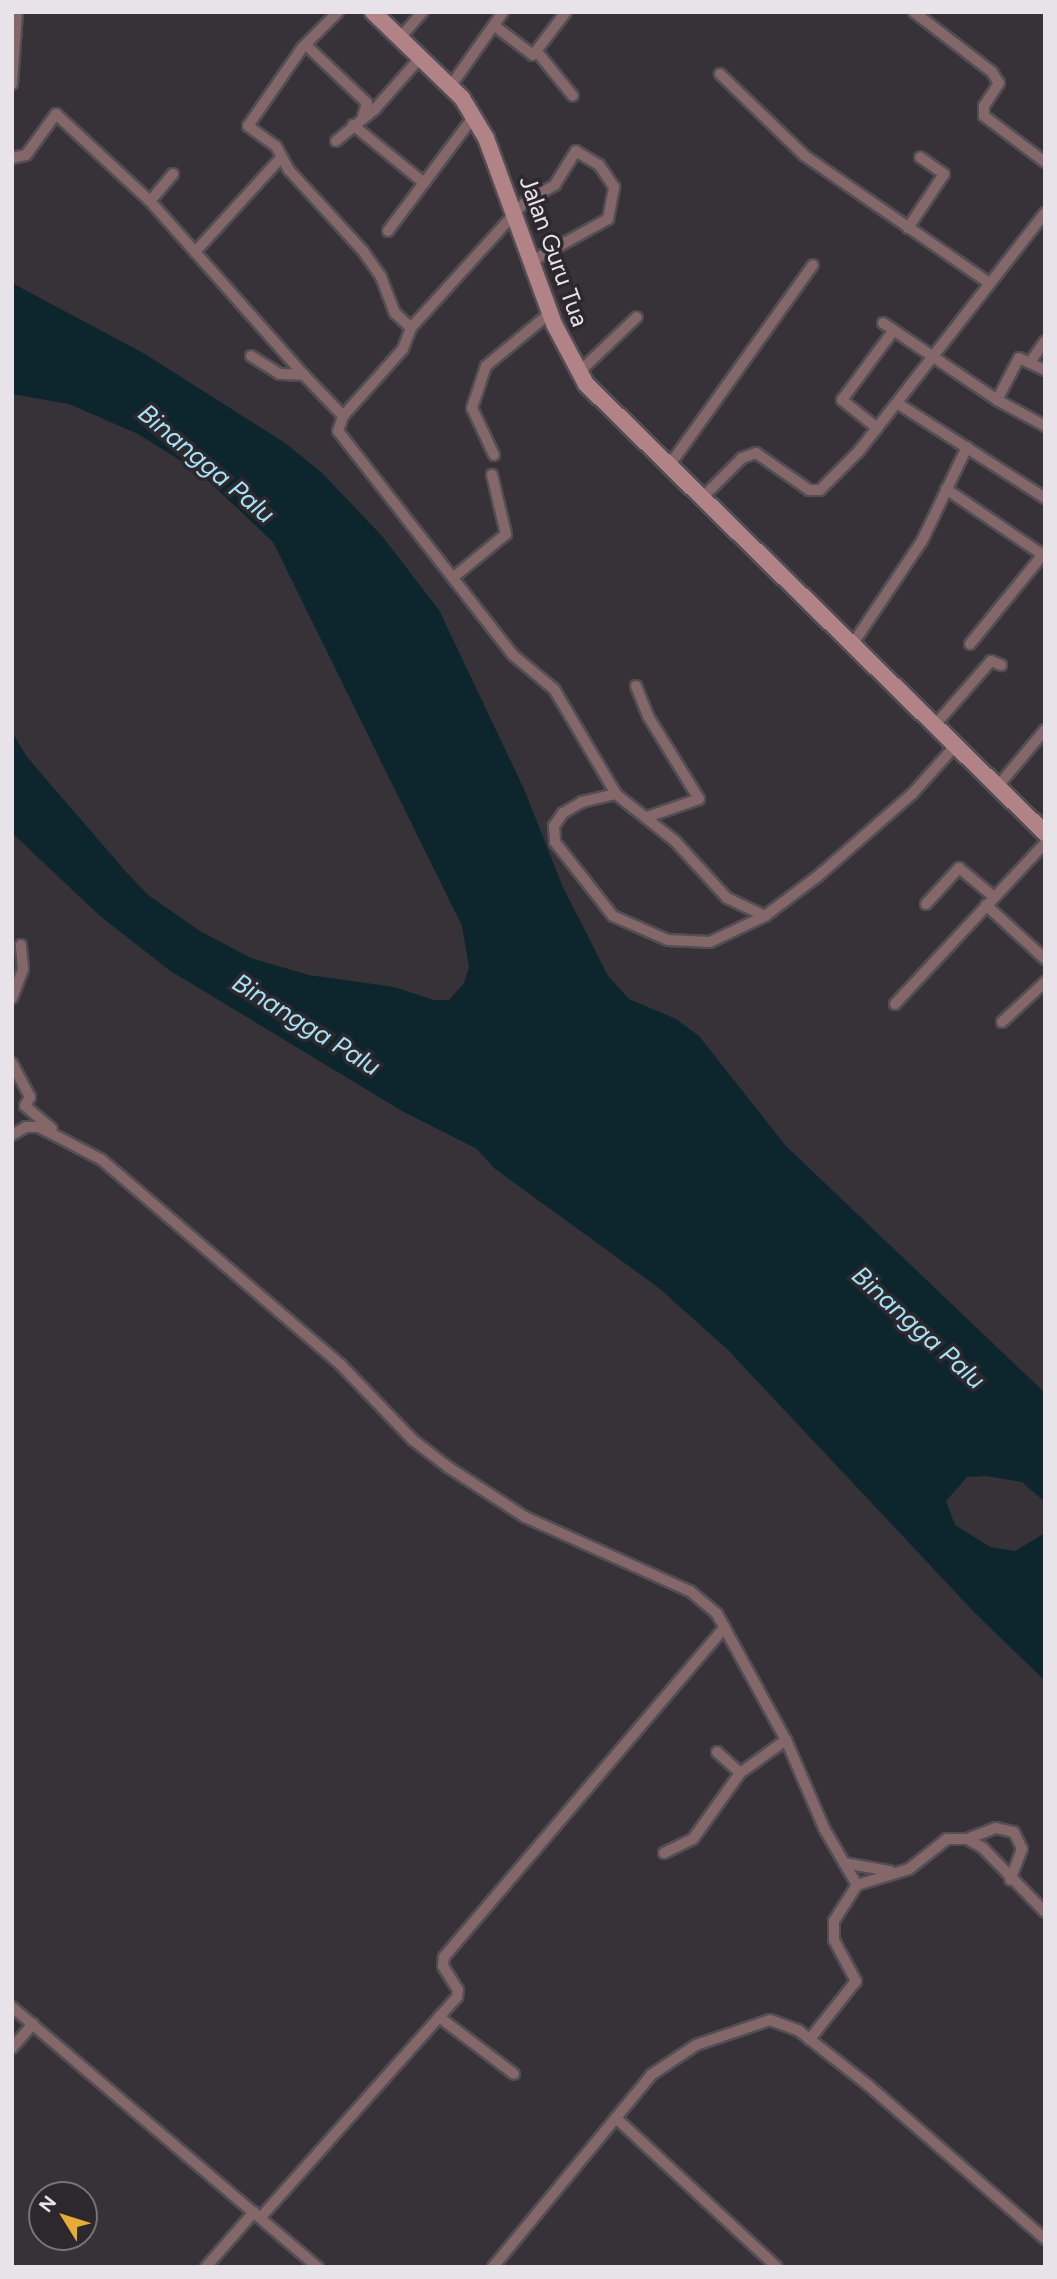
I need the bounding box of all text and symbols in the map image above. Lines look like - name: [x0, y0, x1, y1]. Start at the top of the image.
- street label: Jalan Guru Tua: [513, 172, 595, 330]
- water label: Binangga Palu: [131, 398, 281, 530]
- water label: Binangga Palu: [226, 967, 386, 1083]
- water label: Binangga Palu: [845, 1260, 991, 1396]
- north arrow: [28, 2181, 98, 2251]
- text: N: [34, 2191, 61, 2217]

